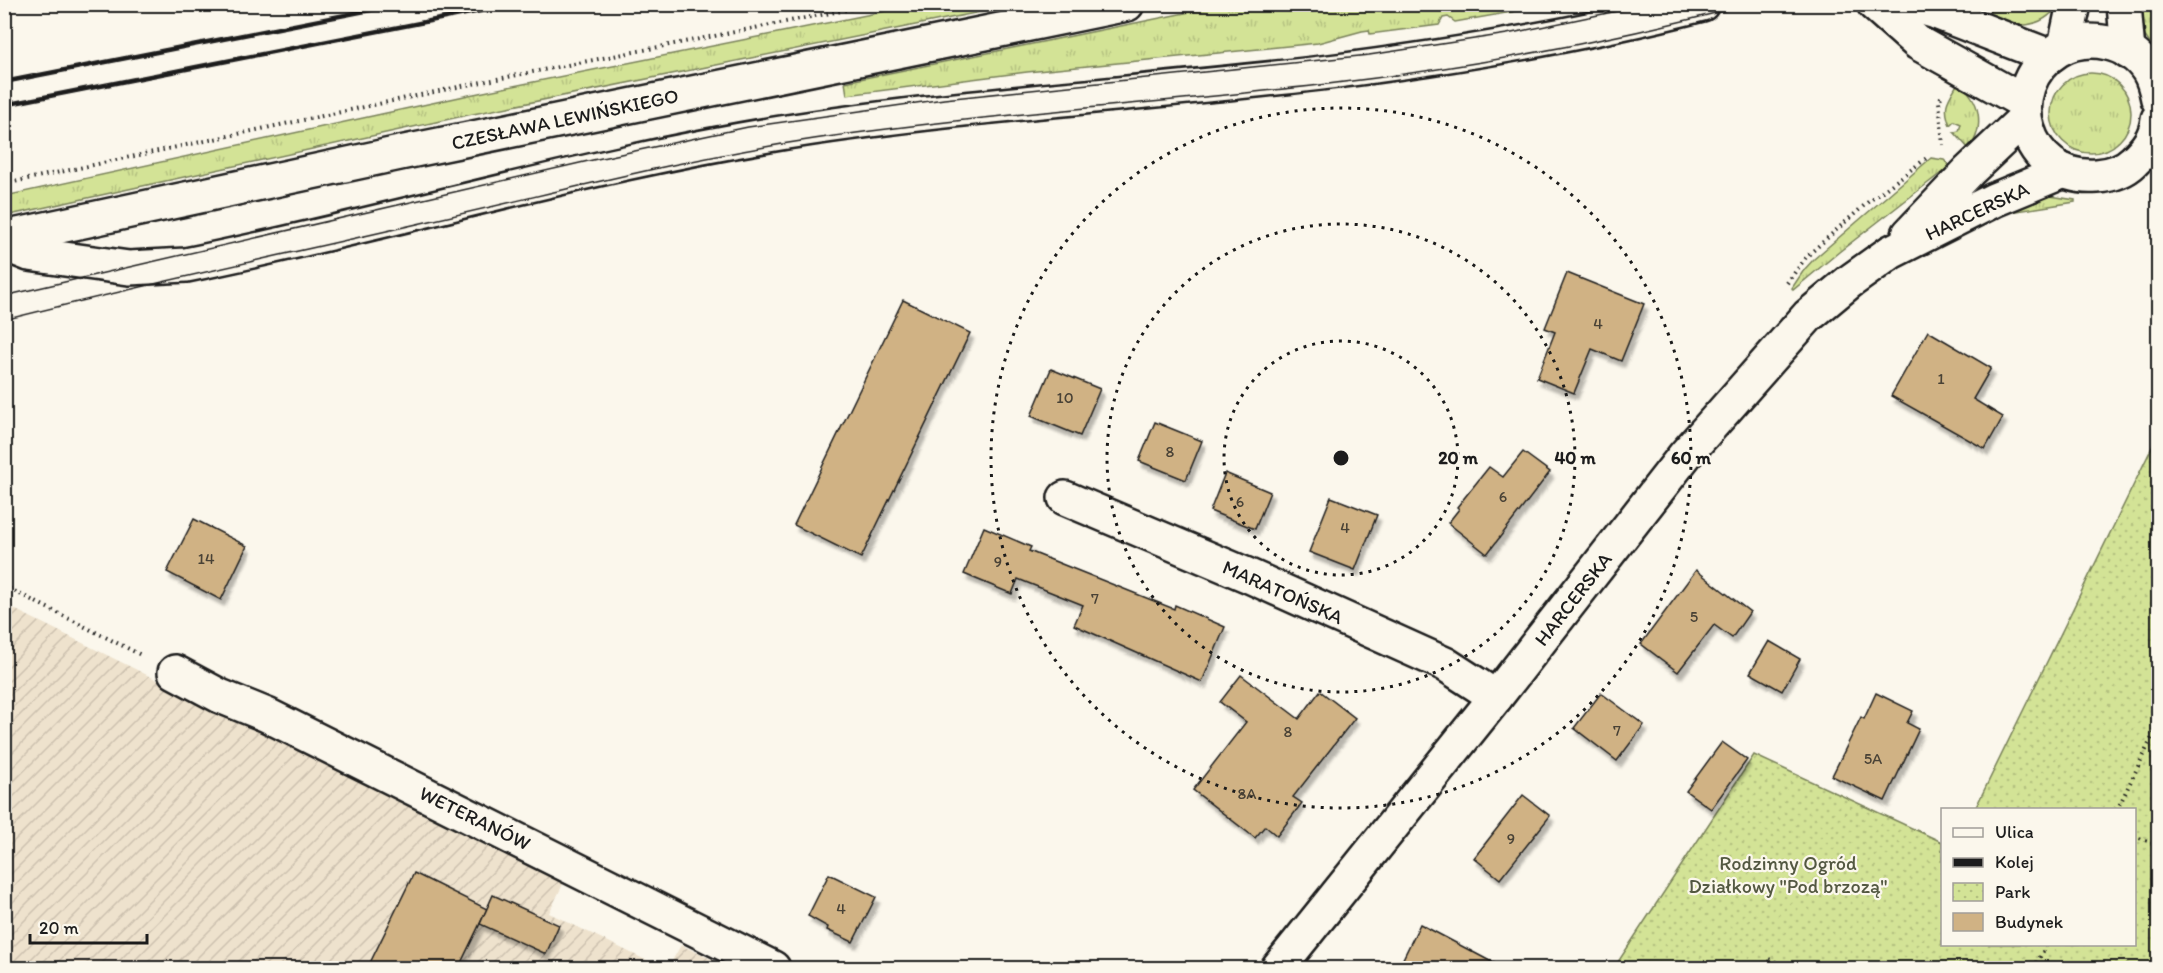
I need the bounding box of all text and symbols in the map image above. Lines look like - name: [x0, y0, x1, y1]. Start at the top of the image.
- street label: CZESŁAWA LEWIŃSKIEGO: [449, 83, 681, 155]
- street label: HARCERSKA: [1921, 176, 2033, 246]
- house number: 4: [1593, 314, 1603, 333]
- house number: 1: [1937, 369, 1945, 388]
- house number: 10: [1056, 388, 1074, 407]
- house number: 8: [1166, 442, 1175, 461]
- text: 20 m: [1438, 447, 1479, 469]
- text: 40 m: [1554, 447, 1596, 469]
- text: 60 m: [1671, 447, 1712, 469]
- centre of rings: [1331, 448, 1351, 468]
- house number: 6: [1499, 487, 1507, 506]
- house number: 6: [1236, 492, 1244, 511]
- house number: 4: [1340, 518, 1350, 537]
- street label: HARCERSKA: [1529, 547, 1617, 651]
- house number: 14: [197, 549, 215, 568]
- house number: 9: [994, 552, 1002, 571]
- street label: MARATOŃSKA: [1219, 555, 1347, 629]
- house number: 7: [1091, 589, 1099, 608]
- house number: 5: [1690, 607, 1698, 626]
- house number: 7: [1613, 721, 1621, 740]
- house number: 8: [1284, 722, 1293, 741]
- house number: 5A: [1864, 749, 1882, 768]
- street label: WETERANÓW: [415, 781, 535, 855]
- house number: 8A: [1237, 784, 1257, 803]
- legend: [1941, 808, 2136, 946]
- text: Ulica: [1995, 821, 2034, 843]
- house number: 9: [1507, 829, 1515, 848]
- park label: Rodzinny Ogród Działkowy "Pod brzozą": [1688, 851, 1888, 898]
- text: Kolej: [1995, 851, 2034, 873]
- text: Park: [1995, 881, 2030, 903]
- house number: 4: [836, 899, 846, 918]
- scale bar: [30, 907, 147, 945]
- text: Budynek: [1995, 911, 2064, 933]
- text: 20 m: [39, 917, 79, 939]

